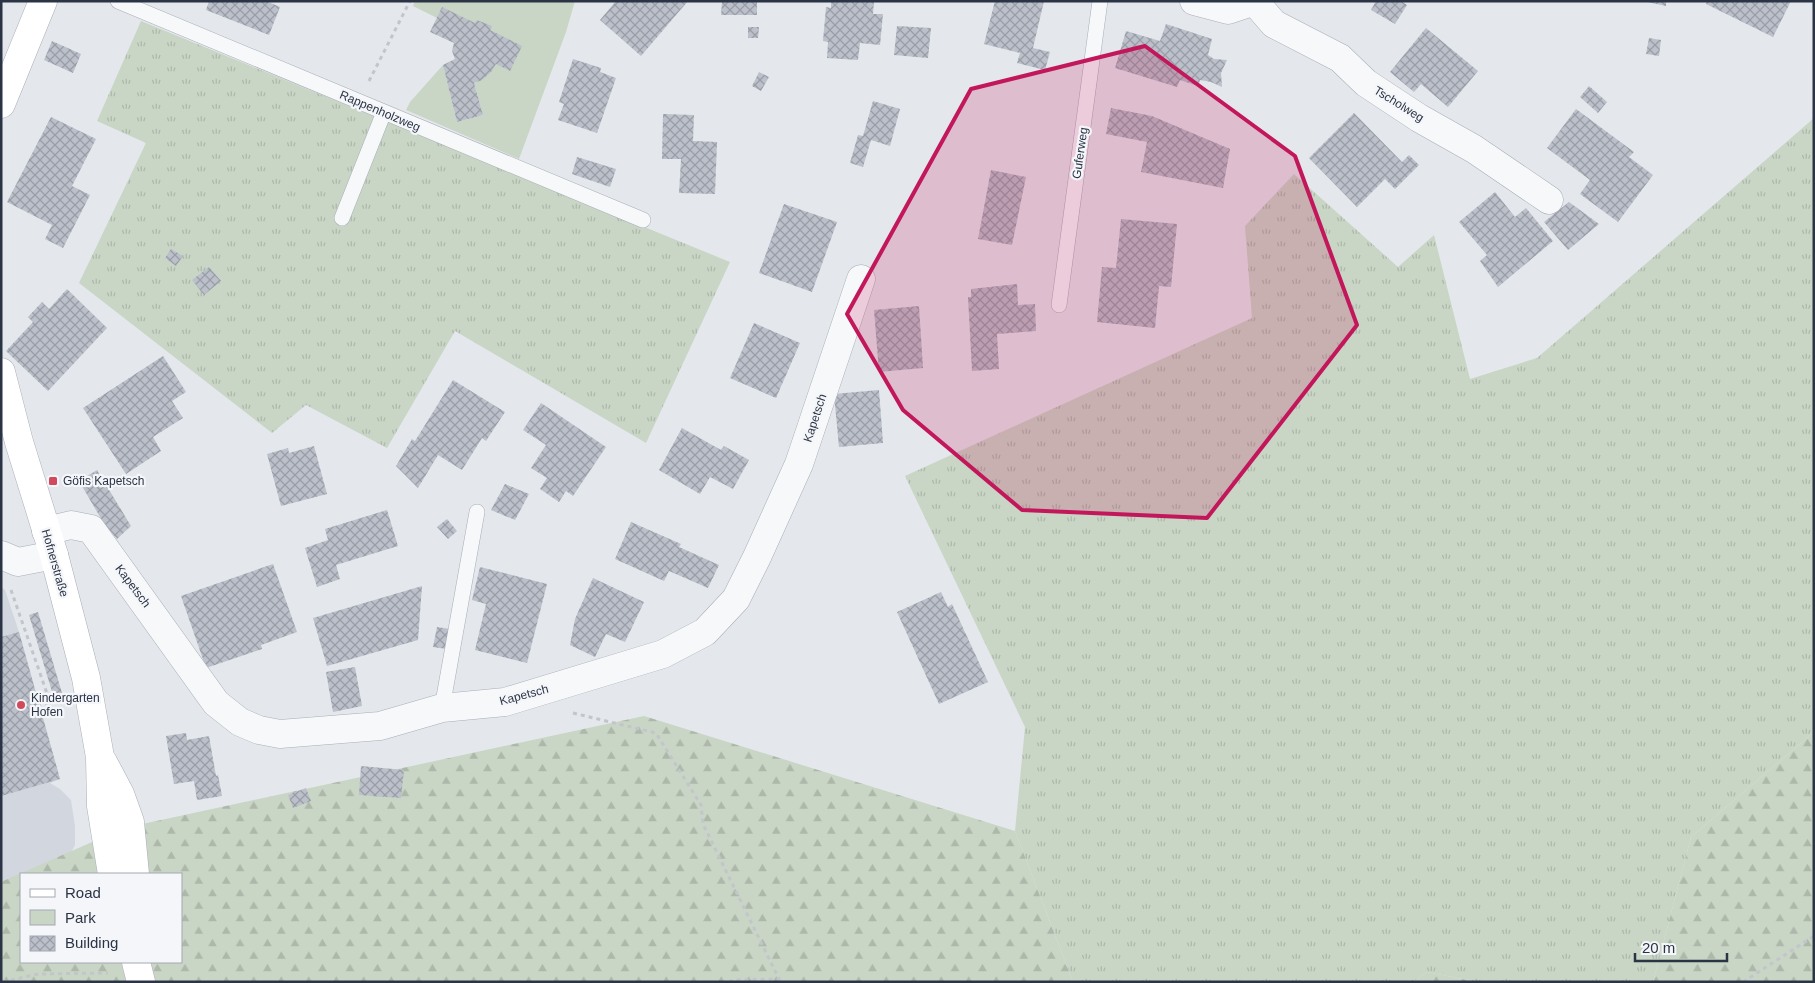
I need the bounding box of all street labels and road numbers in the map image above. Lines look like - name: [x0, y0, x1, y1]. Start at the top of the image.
- street label: Tscholweg: [1372, 83, 1426, 125]
- street label: Rappenholzweg: [338, 88, 422, 134]
- street label: Guferweg: [1069, 126, 1091, 180]
- street label: Kapetsch: [801, 392, 829, 444]
- street label: Hofnerstraße: [39, 527, 71, 599]
- street label: Kapetsch: [112, 562, 154, 610]
- street label: Kapetsch: [498, 682, 550, 708]

